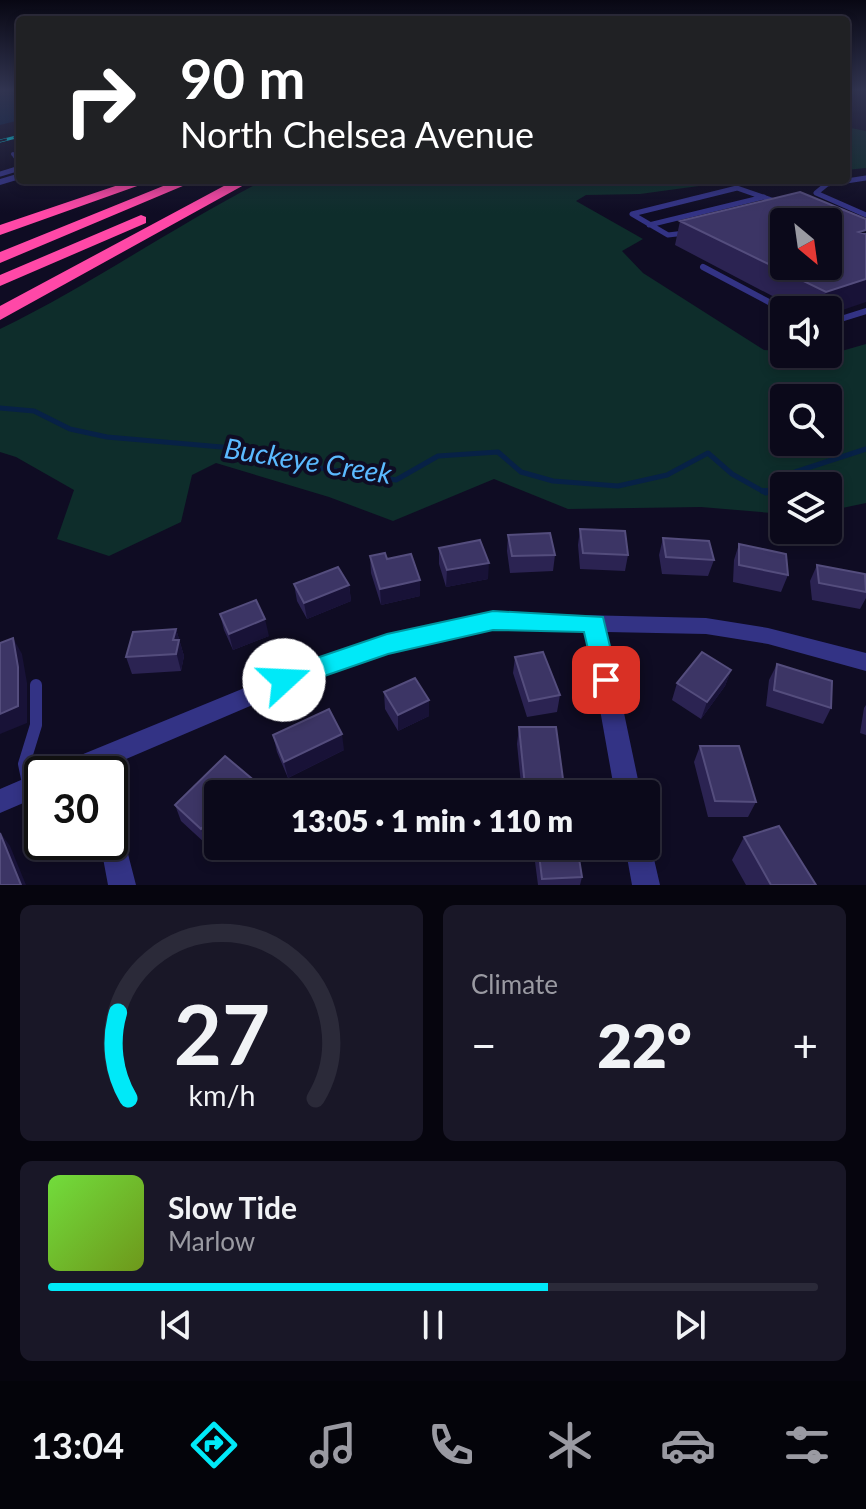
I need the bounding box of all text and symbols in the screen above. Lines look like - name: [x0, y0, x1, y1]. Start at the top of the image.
- text: 90 m: [180, 44, 305, 111]
- icon: right: [48, 48, 152, 152]
- text: North Chelsea Avenue: [180, 112, 534, 156]
- north arrow: [770, 208, 842, 280]
- map controls: [770, 208, 842, 544]
- button: sound: [770, 296, 842, 368]
- button: search: [770, 384, 842, 456]
- water label: Buckeye Creek: [222, 430, 395, 490]
- button: layers: [770, 472, 842, 544]
- position arrow: [242, 638, 326, 722]
- pin: [572, 646, 640, 714]
- icon: arrive: [584, 658, 628, 702]
- speed limit sign: 30: [24, 756, 128, 860]
- text: 13:05 · 1 min · 110 m: [291, 802, 573, 838]
- text: Climate: [471, 968, 558, 1000]
- text: 27: [173, 983, 270, 1083]
- text: 22°: [597, 1009, 692, 1081]
- text: −: [471, 1019, 497, 1071]
- text: +: [792, 1019, 818, 1071]
- text: km/h: [188, 1078, 255, 1112]
- text: Slow Tide: [168, 1189, 297, 1225]
- text: Marlow: [168, 1225, 255, 1257]
- icon: previous: [154, 1303, 198, 1347]
- icon: pause: [411, 1303, 455, 1347]
- icon: next: [668, 1303, 712, 1347]
- icon: directions: [186, 1417, 242, 1473]
- icon: music: [305, 1417, 361, 1473]
- icon: phone: [423, 1417, 479, 1473]
- icon: climate: [542, 1417, 598, 1473]
- icon: car: [660, 1417, 716, 1473]
- icon: filters: [779, 1417, 835, 1473]
- text: 13:04: [31, 1423, 124, 1467]

